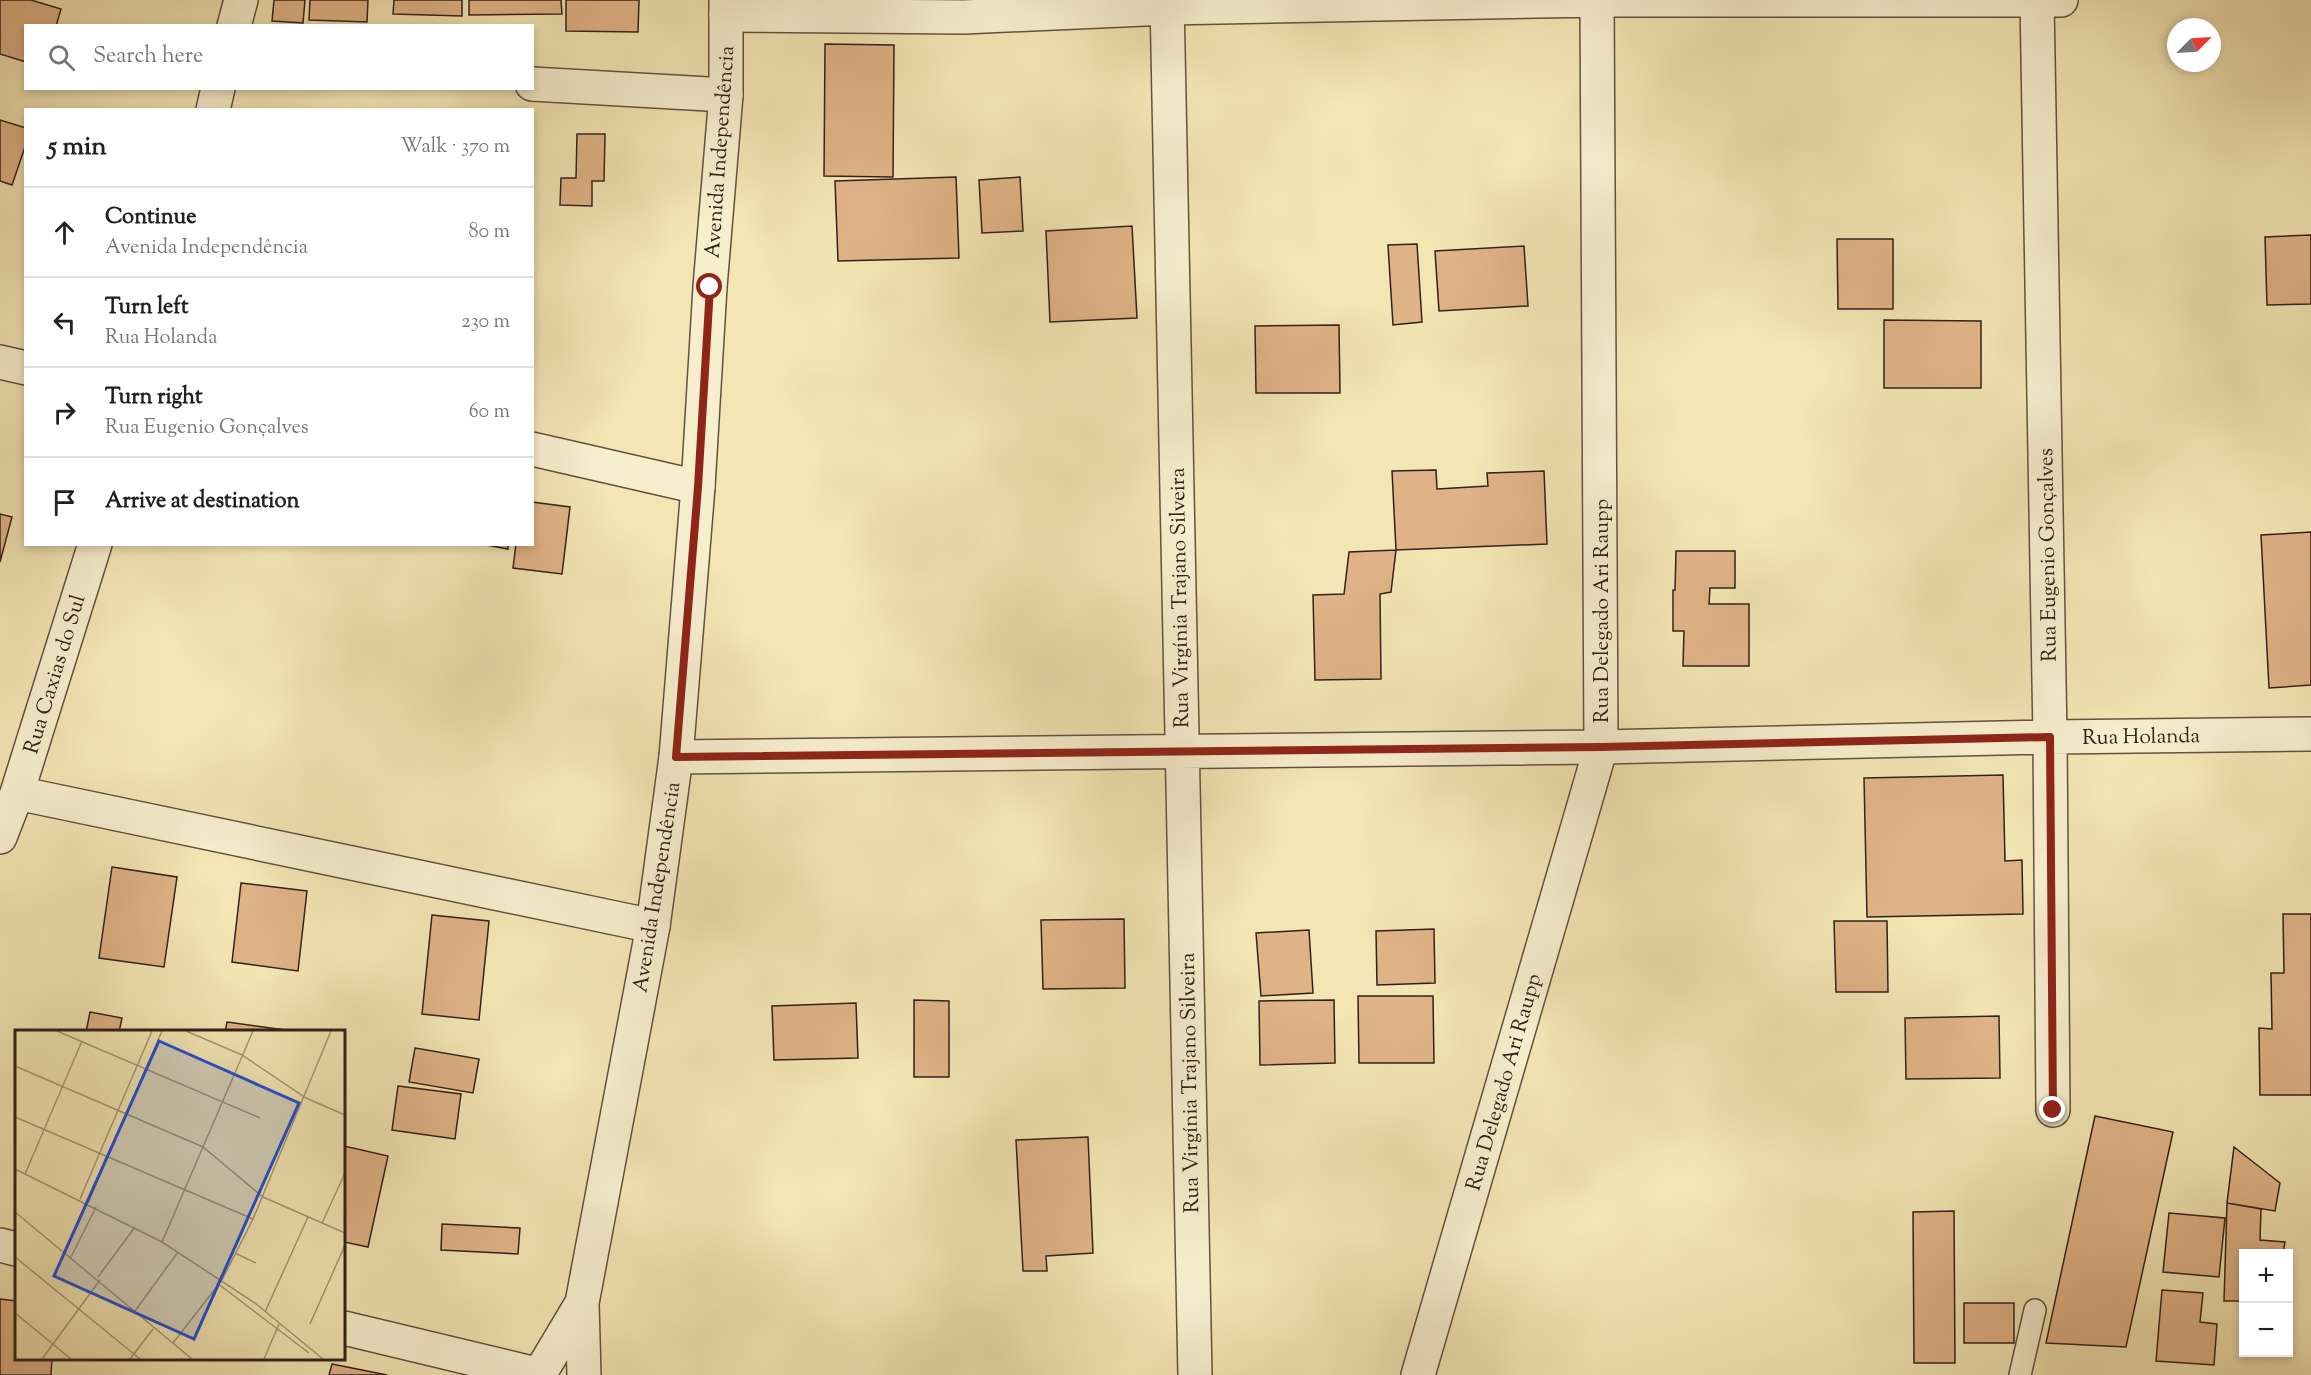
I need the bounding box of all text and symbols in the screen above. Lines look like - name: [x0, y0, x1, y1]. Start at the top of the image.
- north arrow: [2167, 18, 2221, 72]
- search box: [24, 24, 534, 90]
- icon: search: [45, 41, 78, 74]
- text: Search here: [93, 41, 203, 73]
- street label: Avenida Independência: [699, 44, 743, 259]
- text: 5 min: [48, 129, 107, 166]
- text: Walk · 370 m: [400, 133, 510, 162]
- text: Continue: [105, 202, 196, 234]
- icon: ahead: [48, 216, 81, 249]
- text: 80 m: [469, 218, 510, 247]
- text: Avenida Independência: [105, 234, 308, 263]
- route start: [696, 273, 722, 299]
- text: Turn left: [105, 292, 188, 324]
- icon: left: [48, 306, 81, 339]
- text: 230 m: [461, 308, 510, 337]
- text: Rua Holanda: [105, 324, 217, 353]
- text: Turn right: [105, 382, 202, 414]
- icon: right: [48, 396, 81, 429]
- text: 60 m: [469, 398, 510, 427]
- text: Rua Eugenio Gonçalves: [105, 414, 309, 443]
- street label: Rua Eugenio Gonçalves: [2032, 448, 2066, 662]
- street label: Rua Virgínia Trajano Silveira: [1164, 467, 1198, 728]
- icon: arrive: [48, 486, 81, 519]
- text: Arrive at destination: [105, 486, 300, 518]
- street label: Rua Delegado Ari Raupp: [1588, 499, 1618, 723]
- street label: Rua Caxias do Sul: [17, 591, 94, 758]
- street label: Rua Holanda: [2082, 722, 2201, 754]
- street label: Avenida Independência: [626, 779, 690, 995]
- street label: Rua Virgínia Trajano Silveira: [1174, 952, 1208, 1213]
- street label: Rua Delegado Ari Raupp: [1460, 971, 1550, 1195]
- inset map: [15, 1030, 345, 1360]
- route end: [2039, 1096, 2065, 1122]
- map controls: [2239, 1249, 2293, 1357]
- button: +: [2239, 1249, 2293, 1303]
- button: −: [2239, 1303, 2293, 1357]

